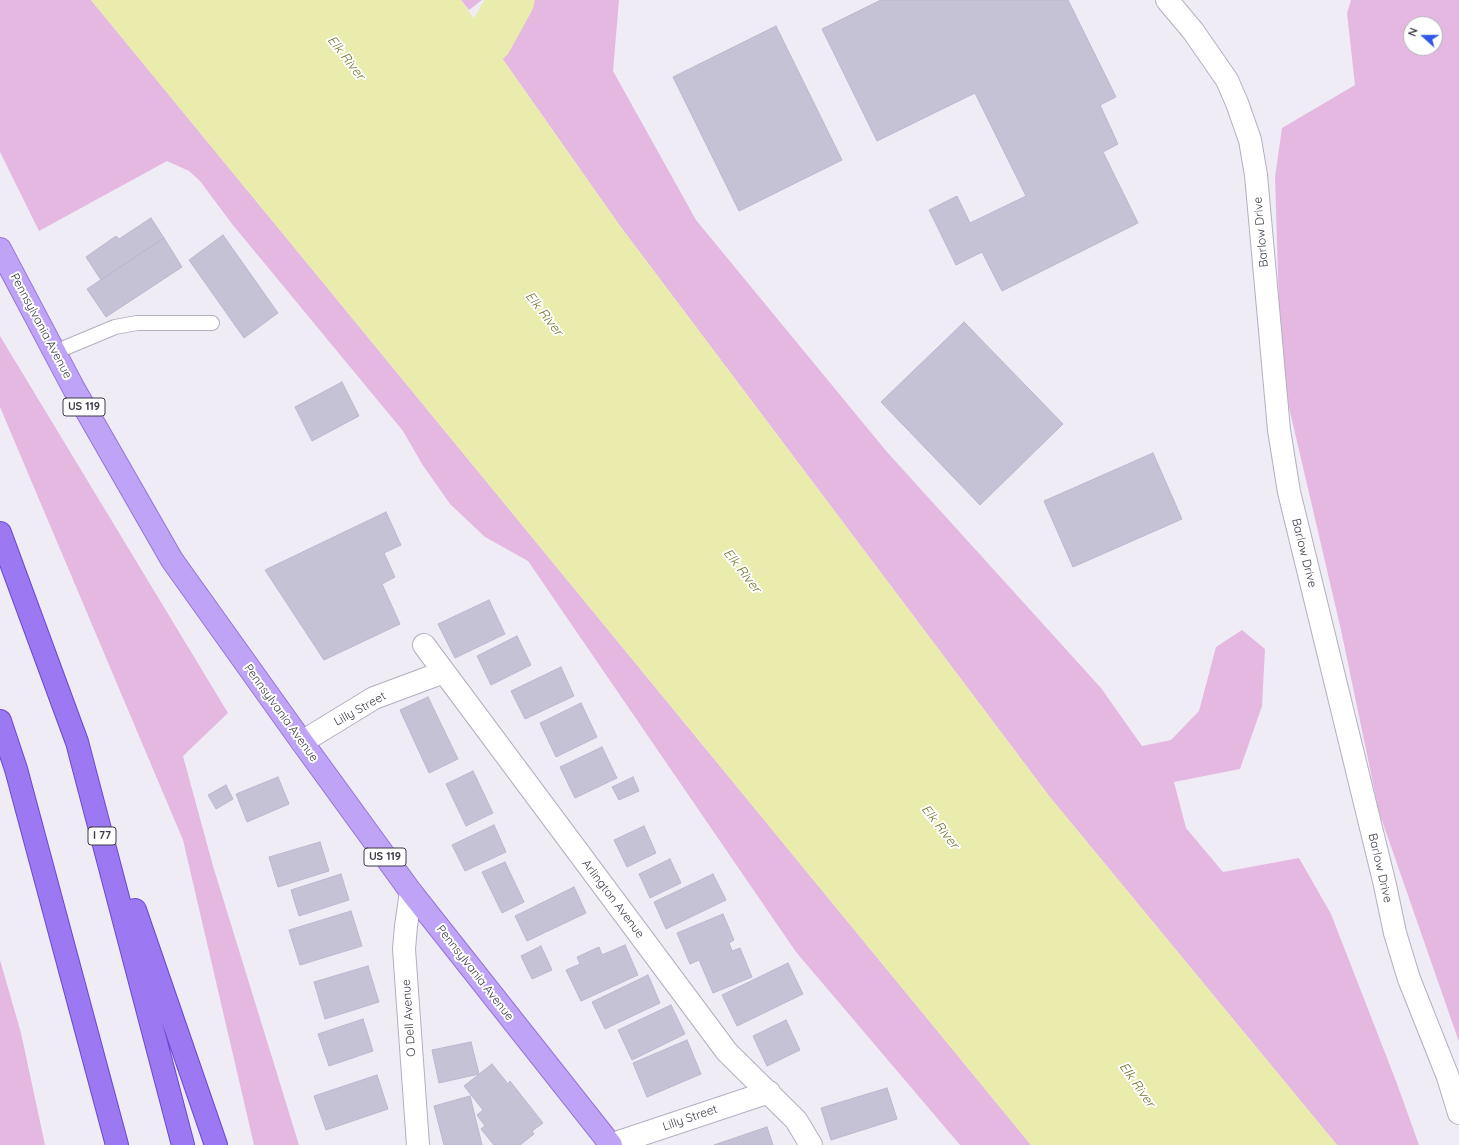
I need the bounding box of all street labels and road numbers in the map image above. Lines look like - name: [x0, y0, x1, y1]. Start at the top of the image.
- street label: Barlow Drive: [1251, 196, 1271, 268]
- street label: Pennsylvania Avenue: [7, 271, 75, 381]
- road number: US 119: [63, 398, 105, 416]
- street label: Barlow Drive: [1288, 517, 1320, 589]
- street label: Pennsylvania Avenue: [241, 661, 321, 765]
- street label: Lilly Street: [332, 689, 388, 729]
- road number: I 77: [88, 827, 116, 845]
- street label: Barlow Drive: [1365, 832, 1395, 904]
- road number: US 119: [364, 848, 406, 866]
- street label: Arlington Avenue: [579, 857, 647, 941]
- street label: Pennsylvania Avenue: [433, 922, 517, 1024]
- street label: O Dell Avenue: [399, 979, 419, 1057]
- street label: Lilly Street: [661, 1102, 719, 1134]

